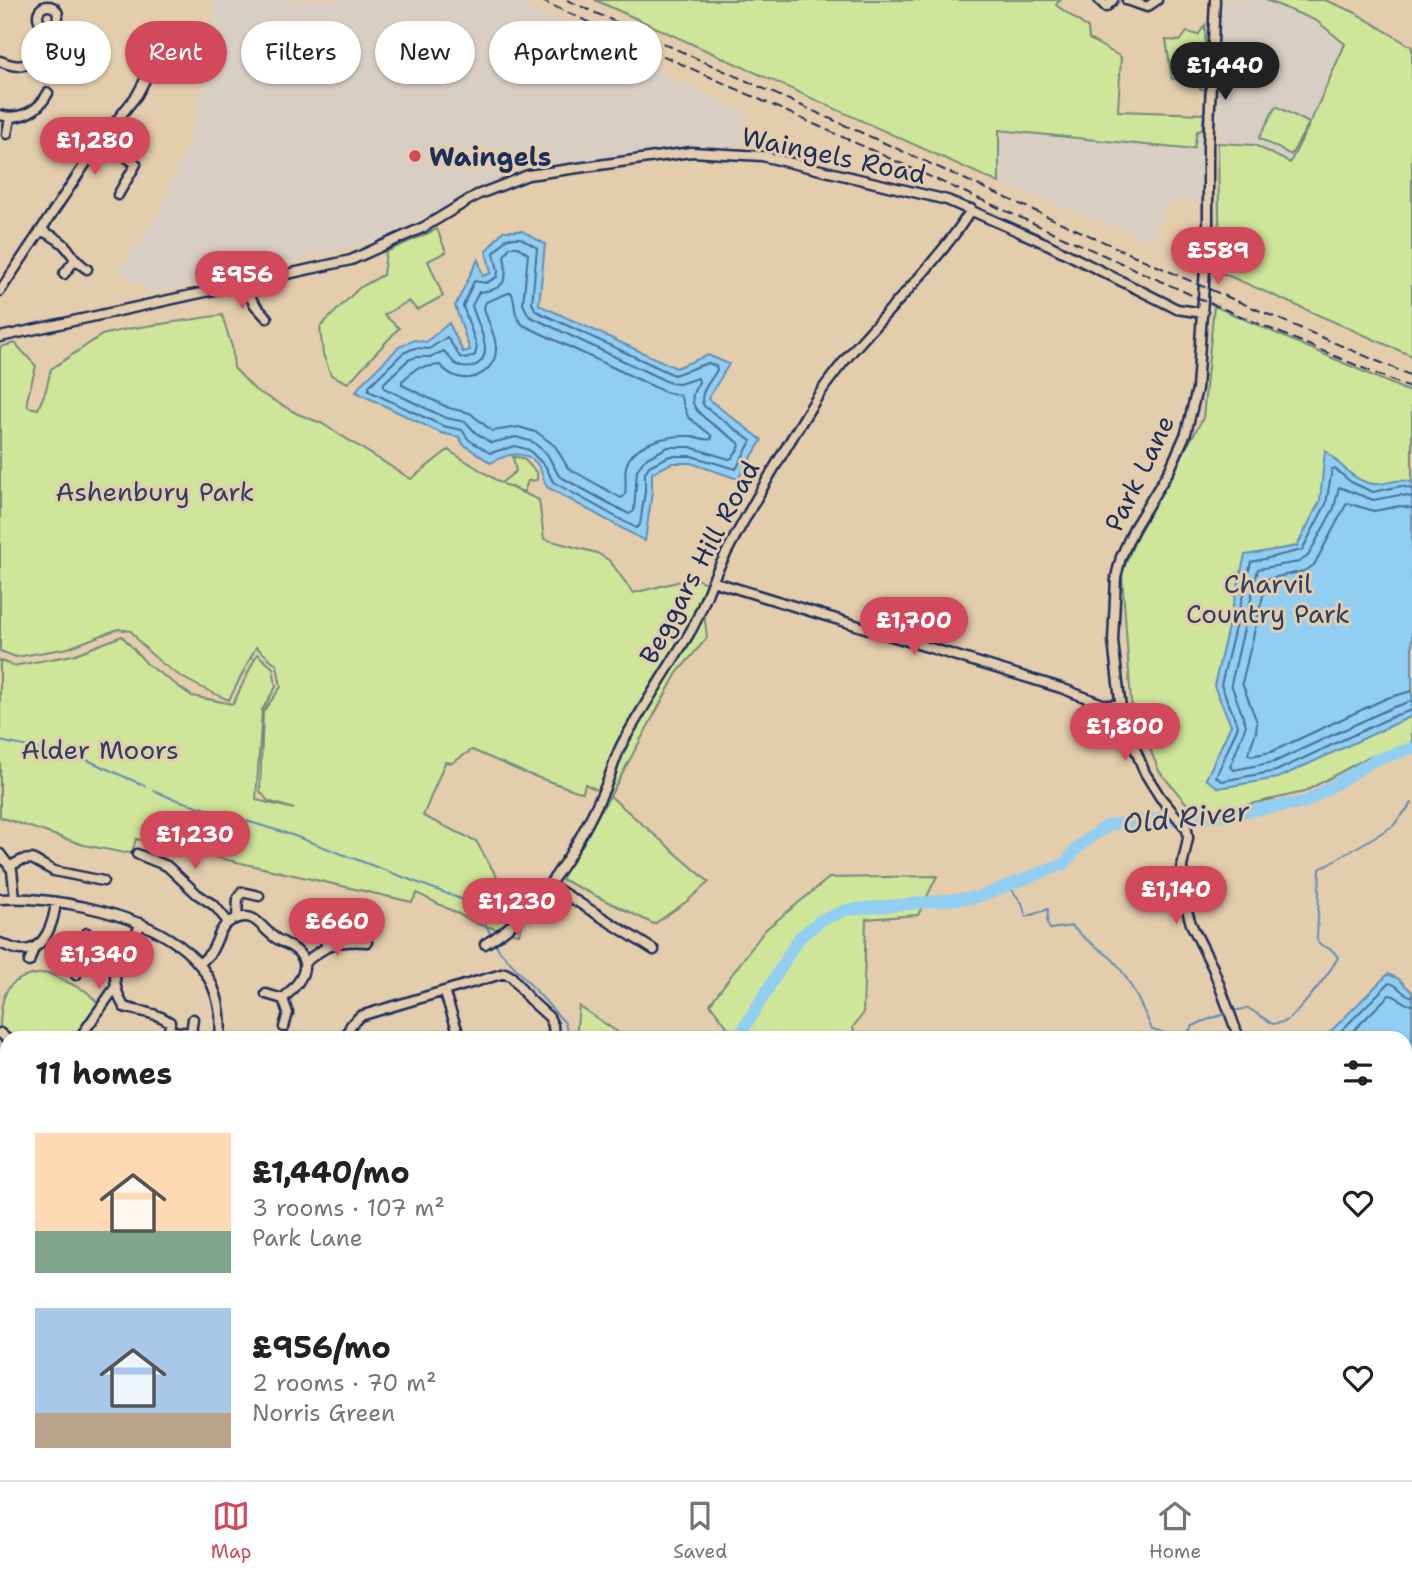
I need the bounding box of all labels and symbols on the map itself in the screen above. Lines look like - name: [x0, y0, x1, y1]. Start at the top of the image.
- pin: £1,440: [1168, 42, 1282, 102]
- pin: £1,280: [38, 118, 152, 177]
- street label: Waingels Road: [738, 118, 930, 192]
- place label: Waingels: [429, 139, 552, 174]
- marker: Waingels: [407, 148, 423, 164]
- pin: £589: [1177, 228, 1259, 287]
- pin: £956: [201, 252, 283, 311]
- street label: Park Lane: [1096, 409, 1182, 537]
- street label: Beggars Hill Road: [631, 454, 767, 670]
- park label: Ashenbury Park: [56, 474, 254, 509]
- park label: Charvil Country Park: [1186, 566, 1350, 631]
- pin: £1,700: [857, 598, 971, 657]
- pin: £1,800: [1068, 704, 1182, 763]
- park label: Alder Moors: [21, 732, 179, 767]
- water label: Old River: [1121, 791, 1252, 843]
- pin: £1,230: [138, 812, 252, 871]
- pin: £1,140: [1119, 866, 1233, 926]
- pin: £1,230: [460, 878, 574, 938]
- pin: £660: [296, 898, 378, 958]
- pin: £1,340: [42, 932, 156, 991]

